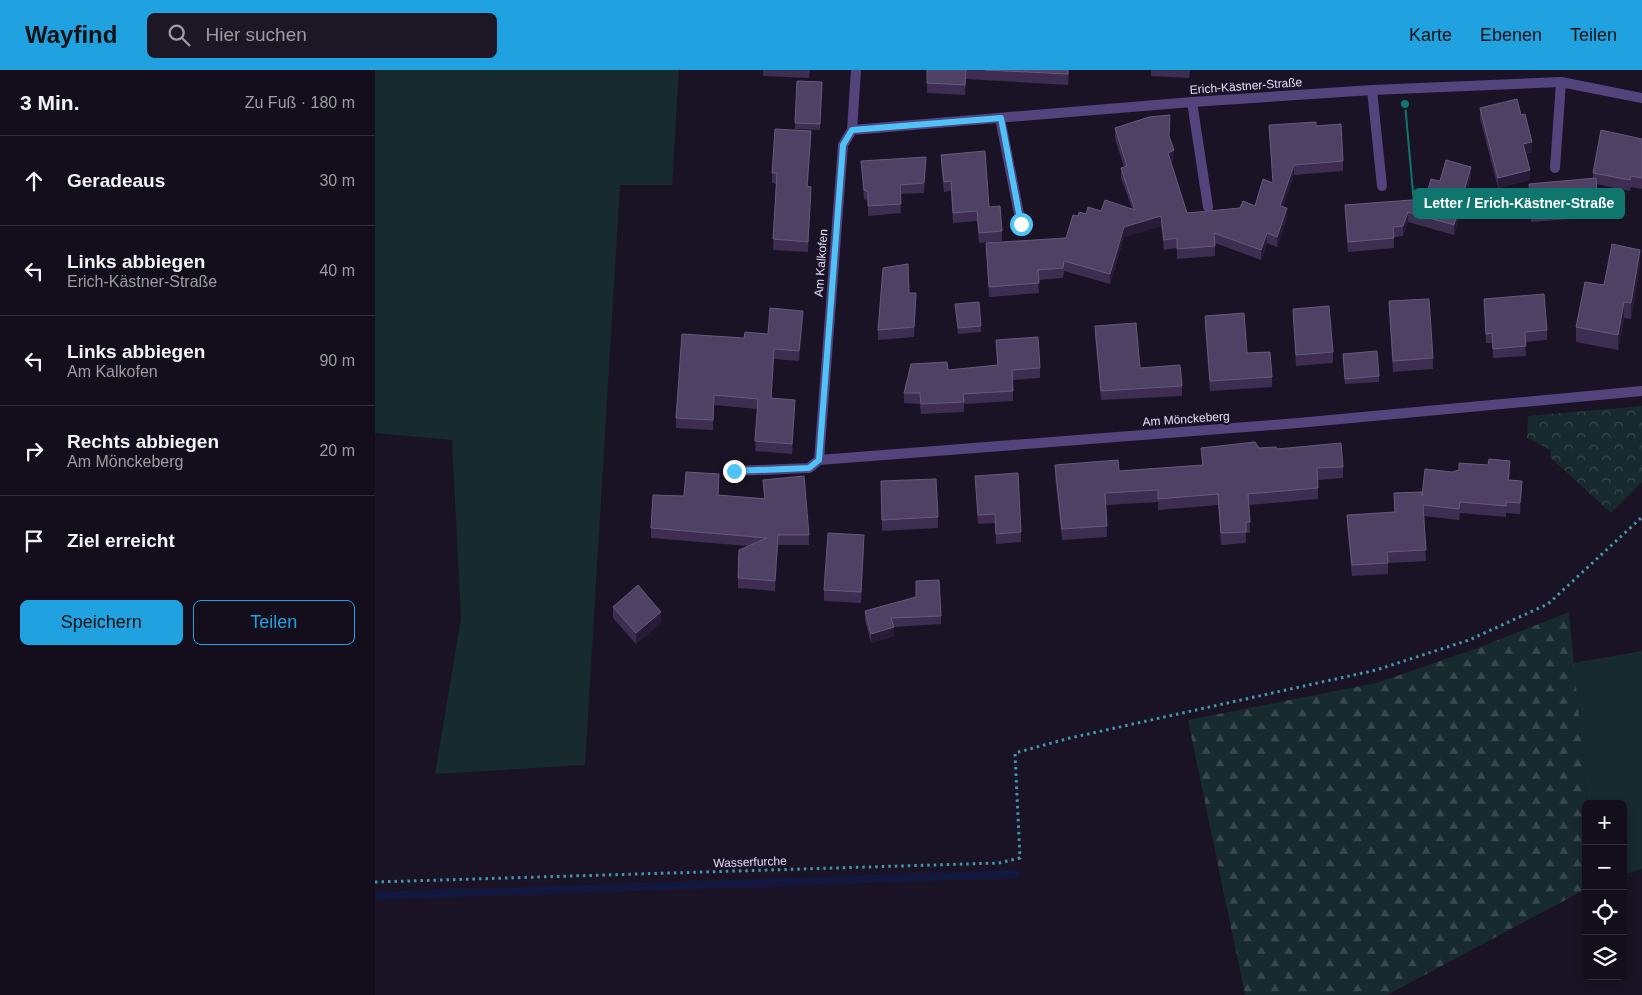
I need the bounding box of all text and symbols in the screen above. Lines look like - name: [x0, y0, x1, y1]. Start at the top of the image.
- search box: [147, 13, 497, 58]
- text: Wayfind: [25, 21, 117, 48]
- icon: search: [165, 21, 193, 49]
- text: Hier suchen: [205, 24, 307, 45]
- text: Karte: [1409, 25, 1452, 45]
- text: Ebenen: [1480, 25, 1542, 45]
- text: Teilen: [1570, 25, 1617, 45]
- street label: Erich-Kästner-Straße: [1189, 75, 1303, 97]
- text: 3 Min.: [20, 91, 80, 114]
- text: Zu Fuß · 180 m: [245, 94, 355, 111]
- icon: ahead: [20, 167, 48, 195]
- text: Geradeaus: [67, 170, 165, 191]
- text: 30 m: [319, 172, 355, 189]
- callout: Letter / Erich-Kästner-Straße: [1414, 189, 1624, 218]
- text: Letter / Erich-Kästner-Straße: [1424, 195, 1615, 211]
- route start: [1010, 213, 1033, 236]
- street label: Am Kalkofen: [812, 229, 830, 297]
- text: Links abbiegen: [67, 251, 205, 272]
- icon: left: [20, 257, 48, 285]
- text: 40 m: [319, 262, 355, 279]
- text: Erich-Kästner-Straße: [67, 273, 217, 290]
- text: Links abbiegen: [67, 341, 205, 362]
- icon: left: [20, 347, 48, 375]
- text: 90 m: [319, 352, 355, 369]
- text: Am Kalkofen: [67, 363, 158, 380]
- street label: Am Mönckeberg: [1142, 409, 1230, 429]
- text: Rechts abbiegen: [67, 431, 219, 452]
- icon: right: [20, 437, 48, 465]
- text: 20 m: [319, 442, 355, 459]
- text: Am Mönckeberg: [67, 453, 184, 470]
- route end: [723, 460, 746, 483]
- icon: arrive: [20, 527, 48, 555]
- text: Ziel erreicht: [67, 530, 175, 551]
- button: Speichern: [20, 600, 183, 645]
- button: Teilen: [193, 600, 355, 645]
- map controls: [1582, 800, 1627, 980]
- button: +: [1582, 800, 1627, 845]
- button: −: [1582, 845, 1627, 890]
- street label: Wasserfurche: [713, 854, 787, 870]
- button: locate: [1582, 890, 1627, 935]
- button: layers: [1582, 935, 1627, 980]

